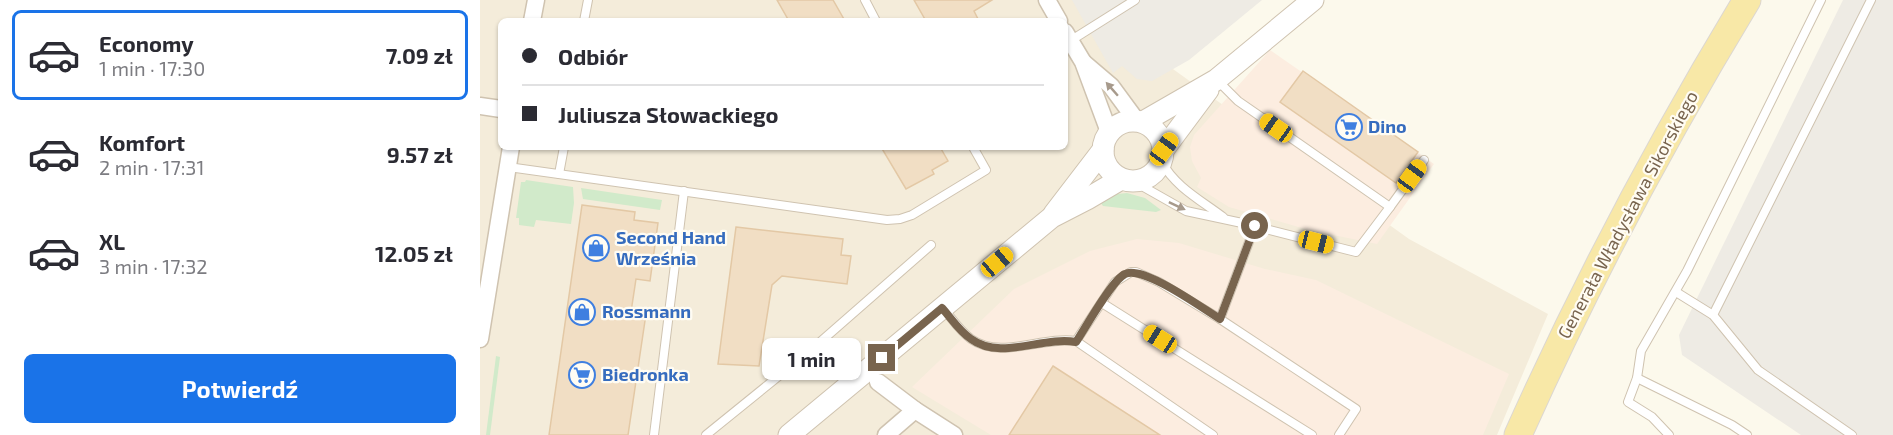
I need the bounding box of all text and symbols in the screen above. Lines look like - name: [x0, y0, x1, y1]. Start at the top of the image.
- icon: car: [27, 28, 81, 82]
- text: Economy: [99, 30, 194, 56]
- text: 7.09 zł: [386, 42, 453, 68]
- text: Odbiór: [558, 43, 628, 69]
- text: 1 min · 17:30: [99, 56, 205, 80]
- one-way arrow: [1106, 82, 1119, 97]
- street label: Generała Władysława Sikorskiego: [1552, 87, 1702, 342]
- text: Juliusza Słowackiego: [558, 101, 779, 127]
- car: [1256, 110, 1296, 146]
- supermarket icon: Dino: [1334, 112, 1364, 142]
- place label: Dino: [1368, 115, 1407, 137]
- icon: car: [27, 127, 81, 181]
- text: Komfort: [99, 129, 185, 155]
- car: [1146, 129, 1182, 169]
- text: 9.57 zł: [387, 141, 453, 167]
- text: 2 min · 17:31: [99, 155, 204, 179]
- car: [1394, 156, 1430, 196]
- one-way arrow: [1168, 202, 1185, 211]
- route start: [1241, 212, 1268, 239]
- icon: car: [27, 226, 81, 280]
- place label: Second Hand Września: [616, 226, 726, 269]
- text: XL: [99, 228, 125, 254]
- car: [1296, 229, 1336, 255]
- shop icon: Second Hand Września: [581, 233, 611, 263]
- text: 12.05 zł: [375, 240, 453, 266]
- car: [977, 244, 1017, 280]
- text: 3 min · 17:32: [99, 254, 208, 278]
- shop icon: Rossmann: [567, 297, 597, 327]
- place label: Rossmann: [602, 300, 691, 322]
- car: [1140, 322, 1180, 356]
- callout: 1 min: [762, 337, 861, 379]
- route end: [868, 344, 895, 371]
- text: 1 min: [787, 347, 836, 371]
- button: Potwierdź: [24, 354, 456, 423]
- supermarket icon: Biedronka: [567, 360, 597, 390]
- place label: Biedronka: [602, 363, 689, 385]

